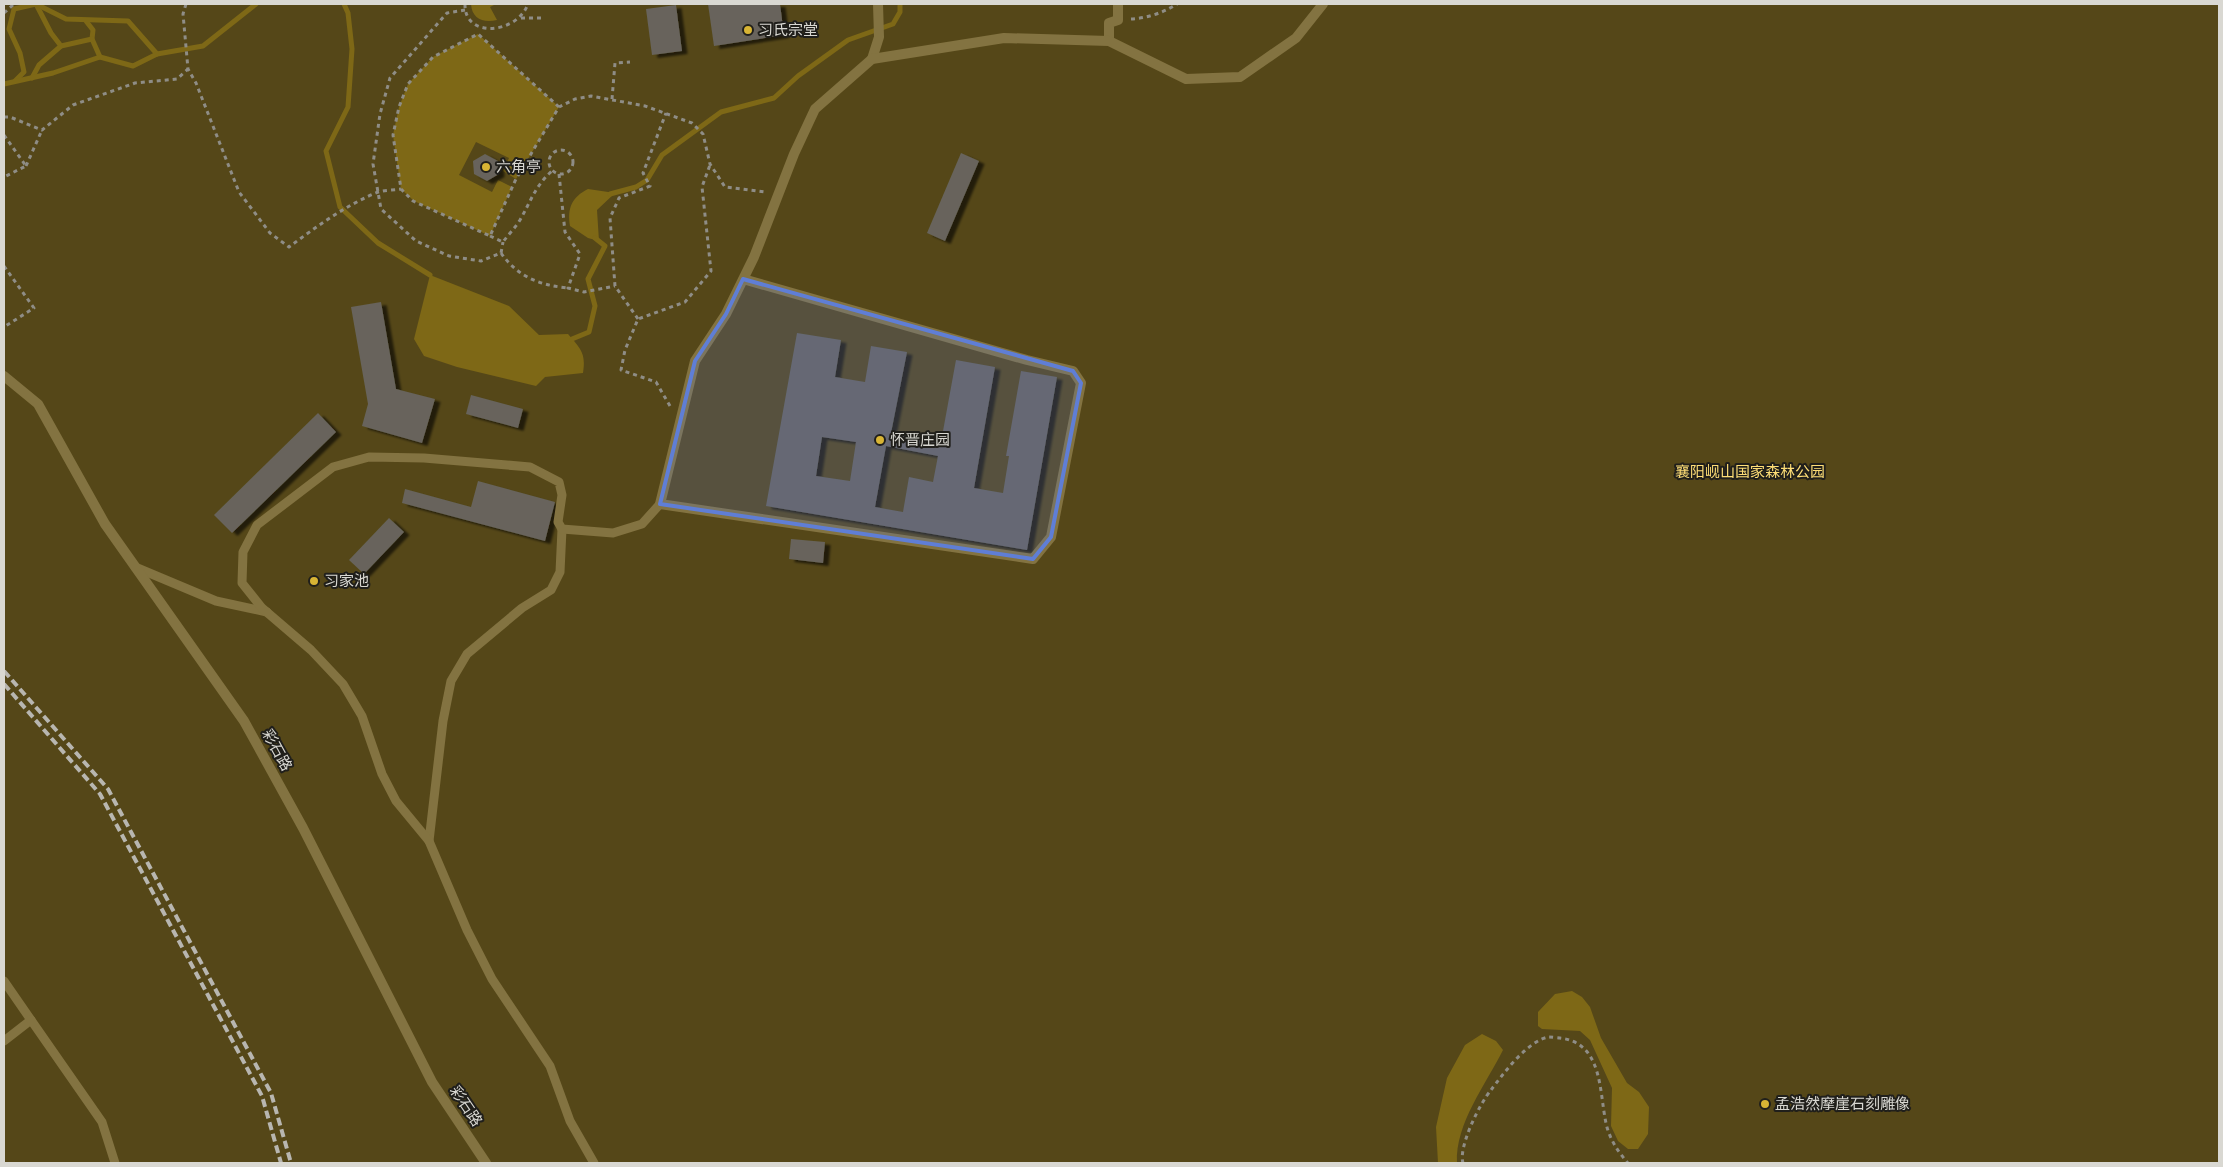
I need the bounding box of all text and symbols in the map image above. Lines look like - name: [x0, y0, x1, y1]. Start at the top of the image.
- place label: 习氏宗堂: [758, 21, 818, 39]
- marker: 习氏宗堂: [742, 24, 754, 36]
- place label: 六角亭: [496, 158, 541, 176]
- marker: 六角亭: [480, 161, 492, 173]
- place label: 怀晋庄园: [890, 431, 950, 449]
- marker: 怀晋庄园: [874, 434, 886, 446]
- park label: 襄阳岘山国家森林公园: [1675, 463, 1825, 481]
- place label: 习家池: [324, 572, 369, 590]
- marker: 习家池: [308, 575, 320, 587]
- street label: 彩石路: [258, 726, 296, 774]
- street label: 彩石路: [446, 1082, 486, 1130]
- place label: 孟浩然摩崖石刻雕像: [1775, 1095, 1910, 1113]
- marker: 孟浩然摩崖石刻雕像: [1759, 1098, 1771, 1110]

